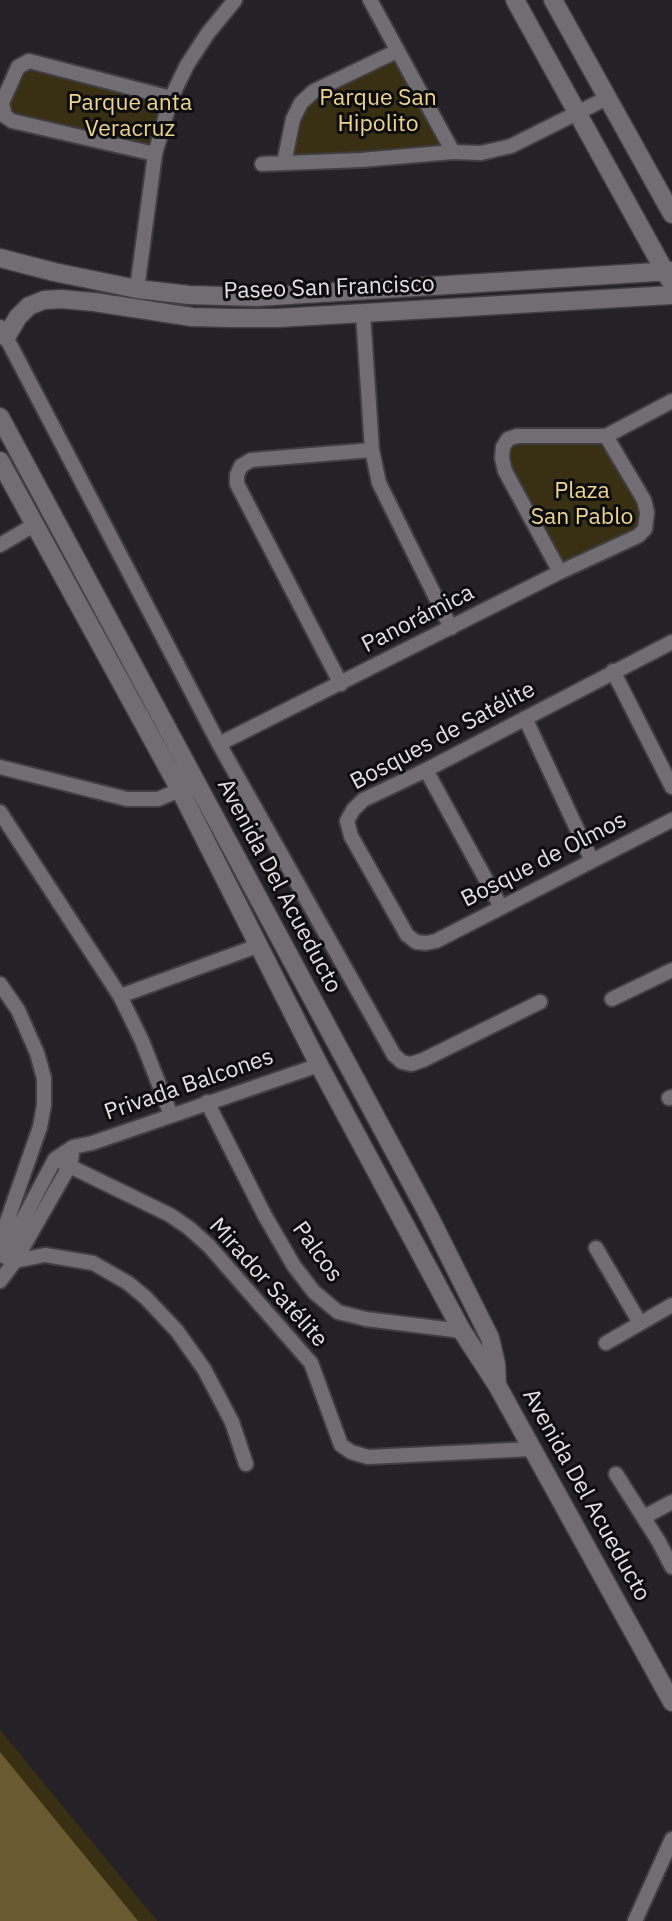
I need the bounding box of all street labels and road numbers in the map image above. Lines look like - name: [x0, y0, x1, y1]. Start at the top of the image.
- street label: Paseo San Francisco: [223, 271, 435, 305]
- street label: Panorámica: [357, 579, 479, 659]
- street label: Bosques de Satélite: [346, 676, 540, 796]
- street label: Avenida Del Acueducto: [211, 774, 347, 998]
- street label: Bosque de Olmos: [457, 806, 631, 914]
- street label: Privada Balcones: [101, 1043, 277, 1127]
- street label: Mirador Satélite: [203, 1213, 333, 1353]
- street label: Palcos: [286, 1216, 348, 1288]
- street label: Avenida Del Acueducto: [516, 1384, 656, 1606]

